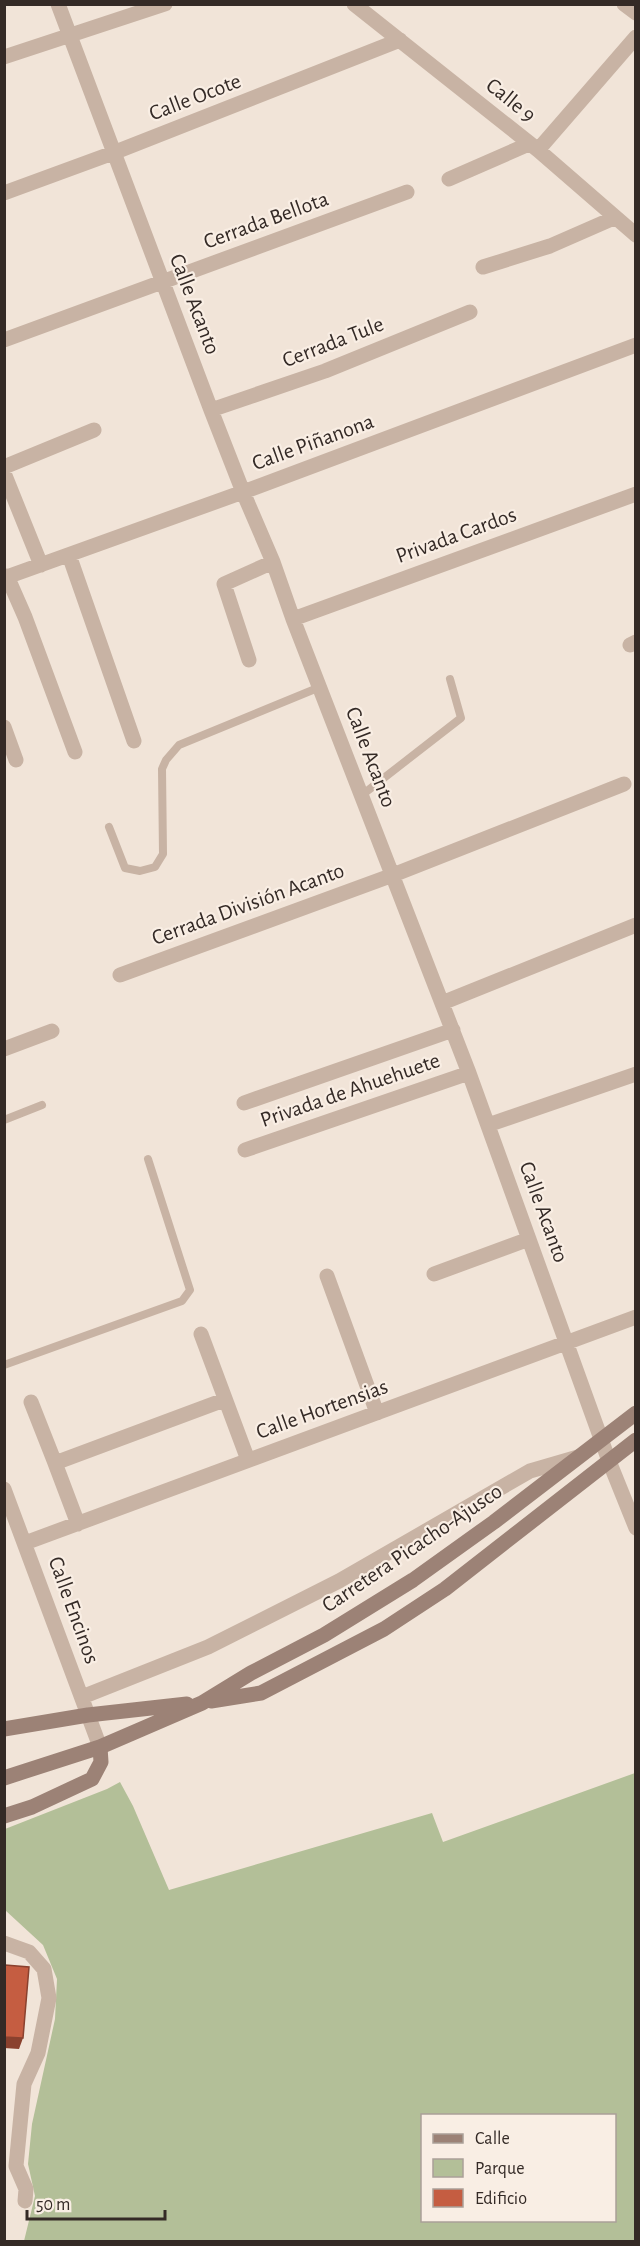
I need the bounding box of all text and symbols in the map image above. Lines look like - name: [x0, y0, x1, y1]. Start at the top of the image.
- street label: Calle Ocote: [146, 69, 244, 125]
- street label: Calle 9: [482, 74, 540, 126]
- street label: Cerrada Bellota: [201, 187, 331, 253]
- street label: Calle Acanto: [166, 251, 224, 357]
- street label: Cerrada Tule: [279, 313, 387, 371]
- street label: Calle Piñanona: [249, 410, 377, 474]
- street label: Privada Cardos: [393, 503, 519, 567]
- street label: Calle Acanto: [342, 704, 400, 810]
- street label: Cerrada División Acanto: [149, 859, 347, 949]
- street label: Privada de Ahuehuete: [257, 1049, 443, 1131]
- street label: Calle Acanto: [516, 1159, 572, 1265]
- street label: Calle Hortensias: [253, 1375, 391, 1443]
- street label: Carretera Picacho-Ajusco: [318, 1480, 506, 1616]
- street label: Calle Encinos: [44, 1554, 104, 1666]
- legend: [421, 2114, 616, 2222]
- text: Calle: [475, 2130, 510, 2148]
- text: Parque: [475, 2160, 524, 2178]
- scale bar: [27, 2183, 165, 2221]
- text: Edificio: [475, 2190, 527, 2208]
- text: 50 m: [36, 2196, 70, 2214]

